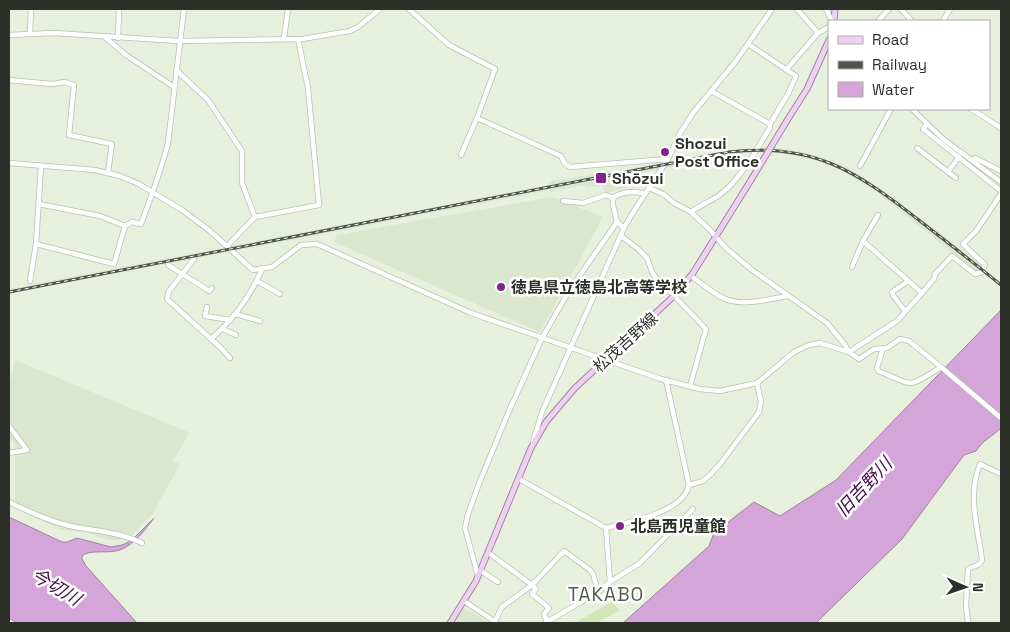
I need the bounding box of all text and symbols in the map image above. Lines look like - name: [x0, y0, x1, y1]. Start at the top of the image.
- legend: [828, 20, 990, 110]
- text: Road: [872, 30, 909, 49]
- text: Railway: [872, 55, 927, 74]
- text: Water: [872, 80, 915, 99]
- place label: Shozui Post Office: [675, 133, 759, 172]
- marker: Shozui Post Office: [659, 146, 671, 158]
- place label: Shōzui: [612, 168, 664, 189]
- marker: Shōzui: [594, 171, 608, 185]
- place label: 徳島県立徳島北高等学校: [511, 277, 687, 298]
- marker: 徳島県立徳島北高等学校: [495, 281, 507, 293]
- street label: 松茂吉野線: [589, 308, 662, 377]
- water label: 旧吉野川: [831, 451, 898, 521]
- place label: 北島西児童館: [630, 516, 726, 537]
- marker: 北島西児童館: [614, 520, 626, 532]
- north arrow: [940, 562, 990, 612]
- water label: 今切川: [27, 563, 87, 611]
- district label: TAKABO: [568, 582, 644, 607]
- text: N: [969, 582, 987, 592]

